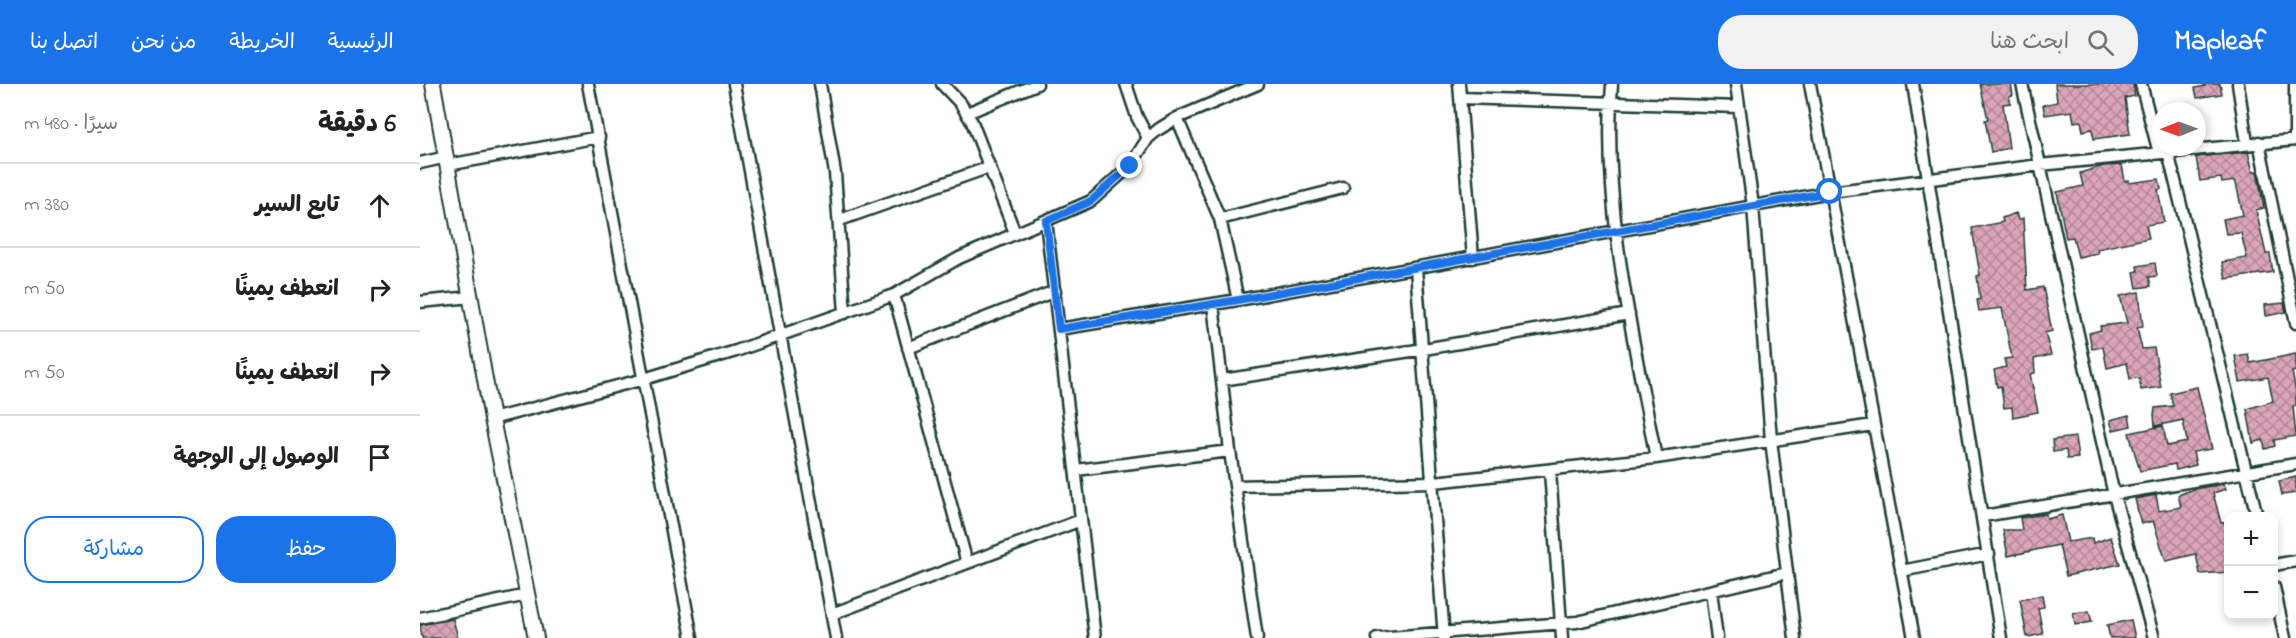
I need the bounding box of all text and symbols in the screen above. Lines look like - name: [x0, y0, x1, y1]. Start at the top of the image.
- search box: [1718, 15, 2138, 69]
- text: Mapleaf: [2174, 22, 2266, 63]
- icon: search: [2084, 26, 2117, 59]
- text: ابحث هنا: [1990, 27, 2069, 59]
- text: اتصل بنا: [30, 28, 98, 58]
- text: من نحن: [131, 28, 196, 58]
- text: الخريطة: [229, 28, 295, 58]
- text: الرئيسية: [328, 28, 394, 58]
- north arrow: [2152, 102, 2206, 156]
- text: 6 دقيقة: [318, 106, 396, 144]
- text: سيرًا · 480 m: [24, 110, 118, 139]
- route end: [1116, 152, 1142, 178]
- route start: [1816, 178, 1842, 204]
- icon: ahead: [363, 189, 396, 222]
- text: تابع السير: [255, 190, 339, 222]
- text: 380 m: [24, 191, 69, 220]
- icon: right: [363, 273, 396, 306]
- text: انعطف يمينًا: [235, 274, 339, 306]
- text: 50 m: [24, 275, 65, 304]
- icon: right: [363, 357, 396, 390]
- text: انعطف يمينًا: [235, 358, 339, 390]
- text: 50 m: [24, 359, 65, 388]
- icon: arrive: [363, 441, 396, 474]
- text: الوصول إلى الوجهة: [173, 442, 339, 474]
- map controls: [2224, 512, 2278, 620]
- button: +: [2224, 512, 2278, 566]
- button: مشاركة: [24, 516, 204, 583]
- button: حفظ: [216, 516, 396, 583]
- button: −: [2224, 566, 2278, 620]

